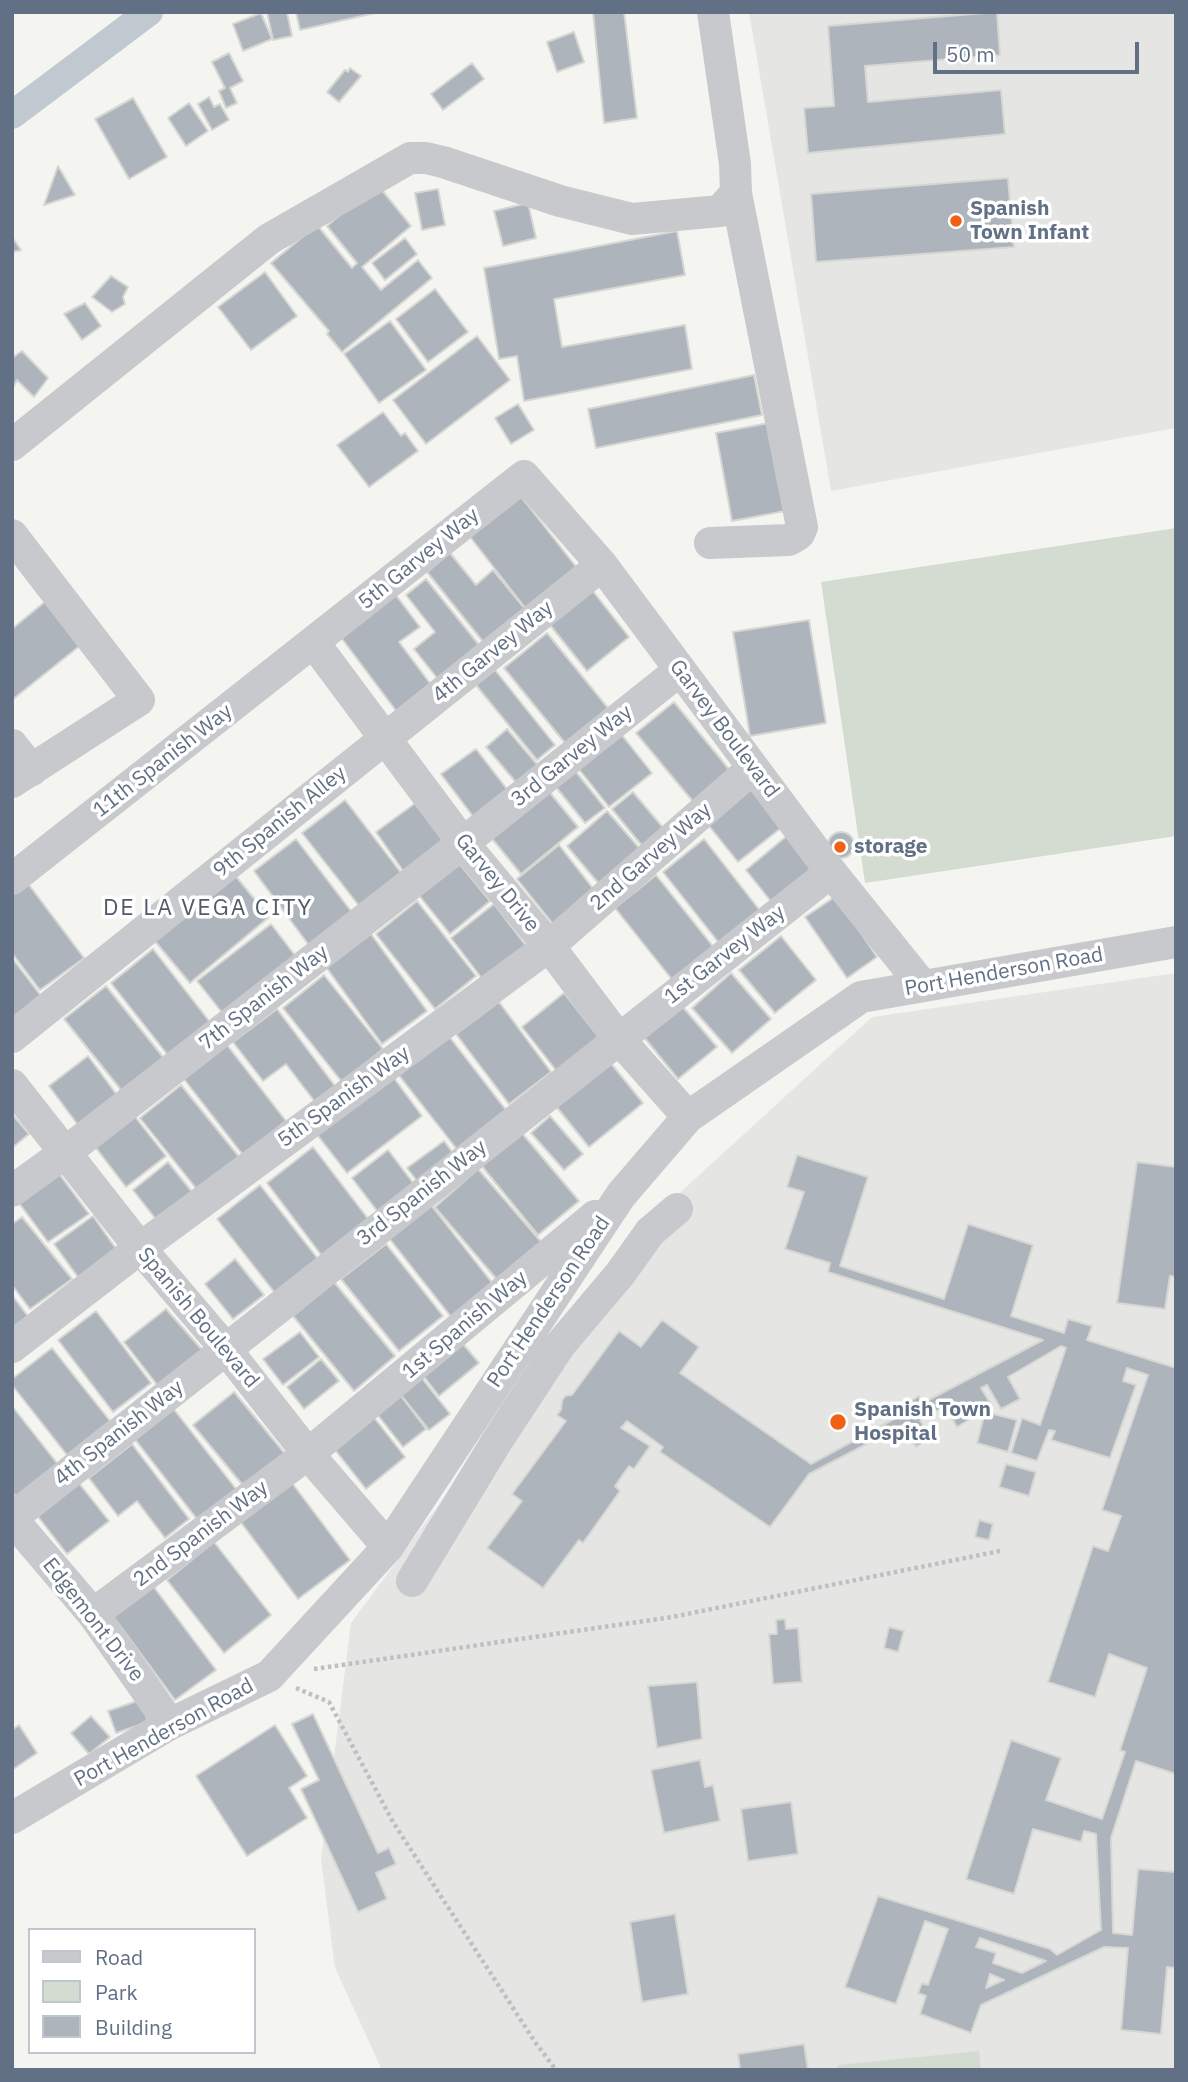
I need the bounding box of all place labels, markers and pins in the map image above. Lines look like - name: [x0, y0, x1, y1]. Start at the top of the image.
- place label: Spanish Town Infant: [970, 196, 1089, 246]
- marker: Spanish Town Infant: [948, 213, 964, 229]
- place label: storage: [854, 834, 928, 860]
- marker: storage: [832, 839, 848, 855]
- place label: Spanish Town Hospital: [854, 1397, 991, 1447]
- marker: Spanish Town Hospital: [828, 1412, 848, 1432]

